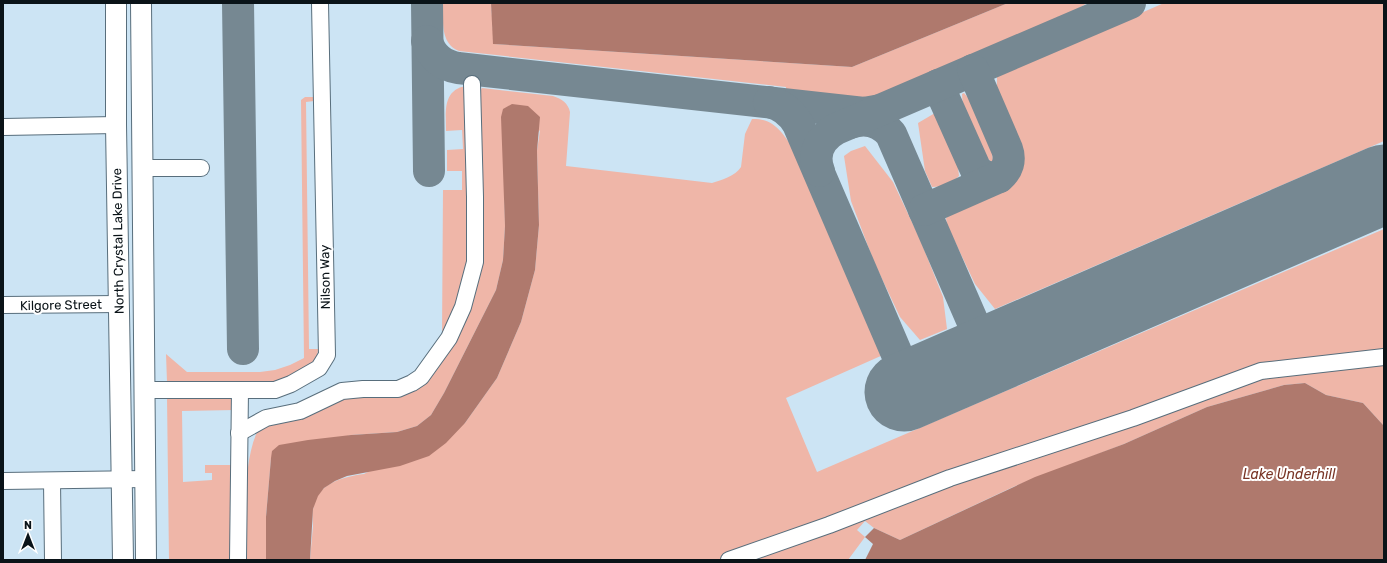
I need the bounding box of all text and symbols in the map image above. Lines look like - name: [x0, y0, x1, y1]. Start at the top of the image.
- street label: North Crystal Lake Drive: [109, 168, 127, 314]
- street label: Nilson Way: [317, 245, 333, 309]
- street label: Kilgore Street: [20, 297, 102, 314]
- water label: Lake Underhill: [1243, 466, 1336, 483]
- north arrow: [8, 515, 48, 555]
- text: N: [24, 519, 32, 532]

